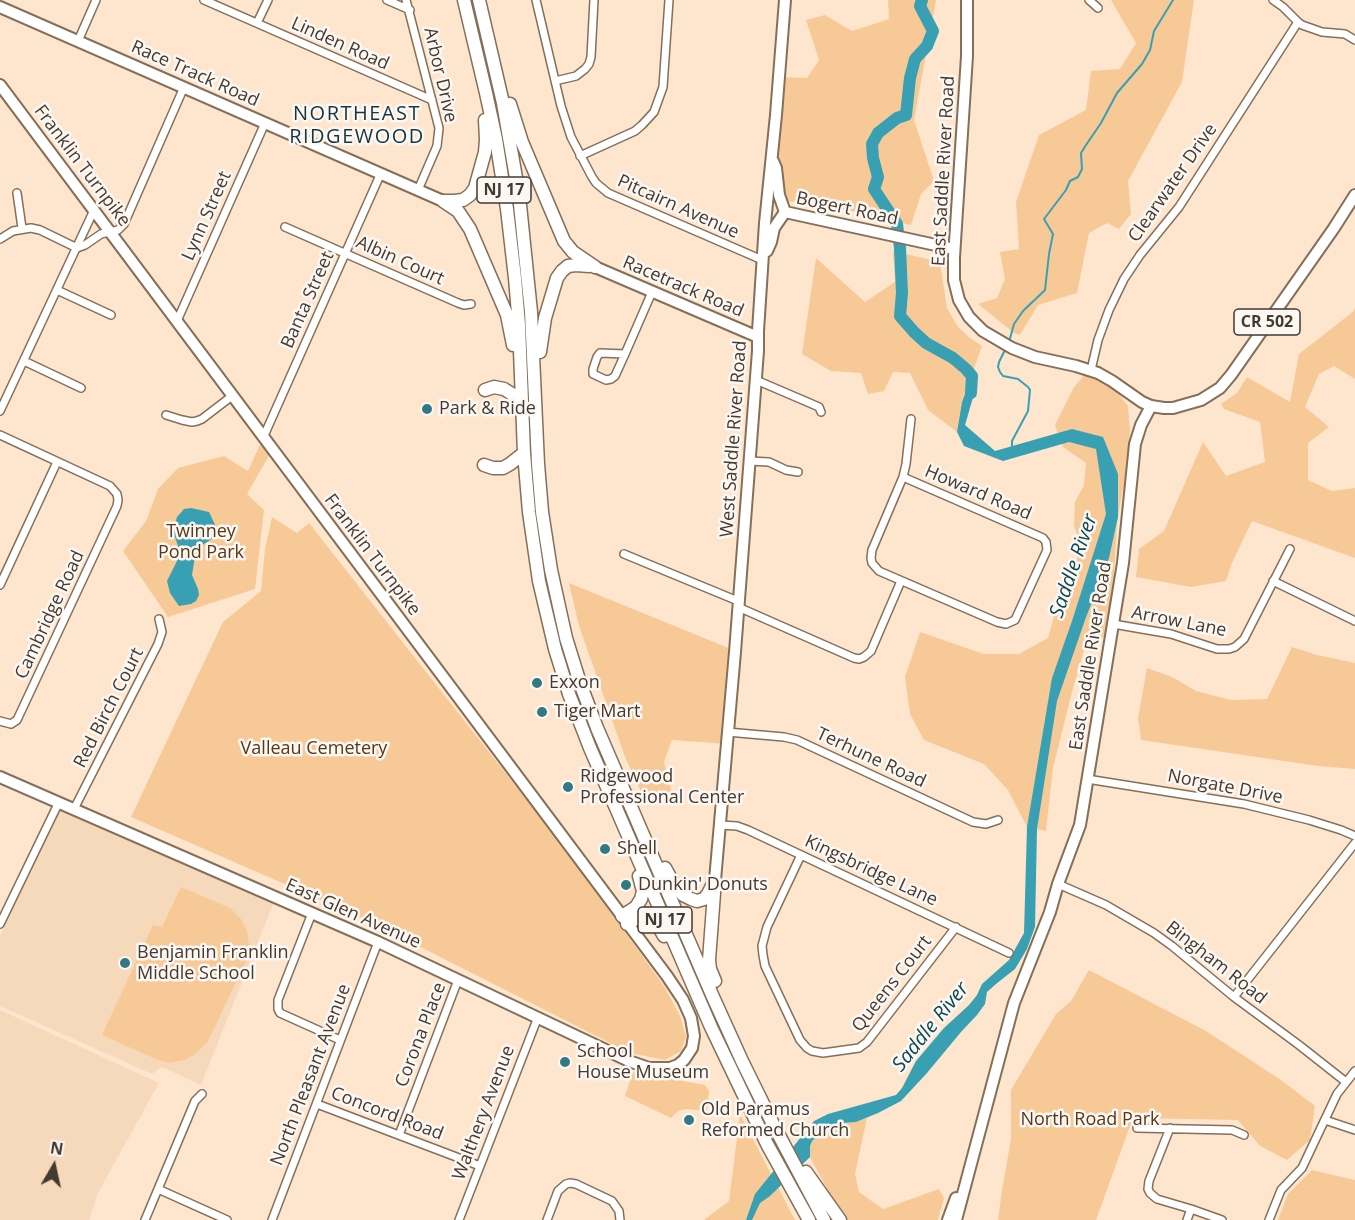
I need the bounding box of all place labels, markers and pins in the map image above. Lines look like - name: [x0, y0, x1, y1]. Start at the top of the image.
- place label: Park & Ride: [439, 398, 536, 420]
- marker: Park & Ride: [420, 402, 434, 416]
- place label: Exxon: [549, 672, 600, 694]
- marker: Exxon: [530, 676, 544, 690]
- place label: Tiger Mart: [554, 701, 640, 723]
- marker: Tiger Mart: [535, 705, 549, 719]
- place label: Ridgewood Professional Center: [580, 766, 744, 808]
- marker: Ridgewood Professional Center: [561, 780, 575, 794]
- place label: Shell: [617, 838, 657, 860]
- marker: Shell: [598, 842, 612, 856]
- place label: Dunkin' Donuts: [638, 874, 768, 896]
- marker: Dunkin' Donuts: [619, 878, 633, 892]
- place label: Benjamin Franklin Middle School: [137, 942, 289, 984]
- marker: Benjamin Franklin Middle School: [118, 956, 132, 970]
- place label: School House Museum: [577, 1041, 709, 1084]
- marker: School House Museum: [558, 1055, 572, 1069]
- place label: Old Paramus Reformed Church: [701, 1099, 849, 1142]
- marker: Old Paramus Reformed Church: [682, 1113, 696, 1127]

